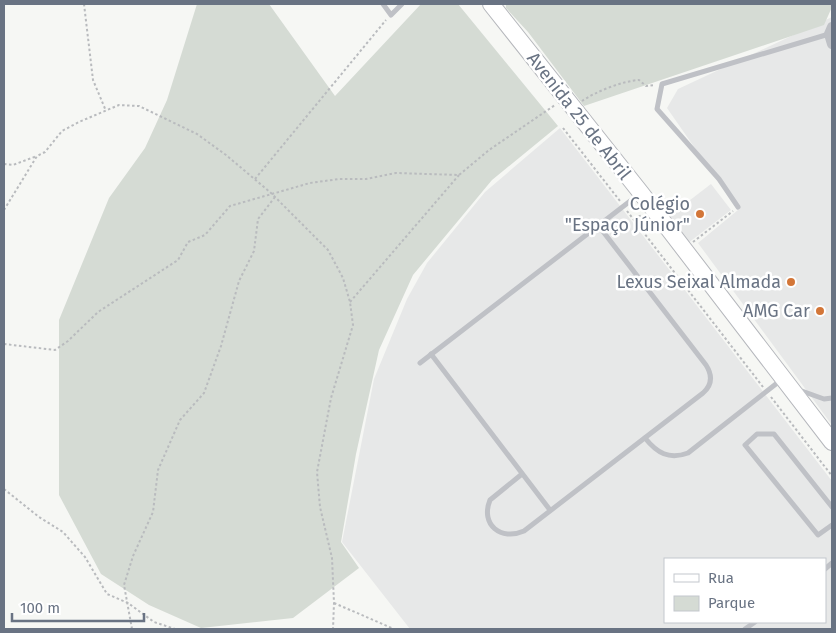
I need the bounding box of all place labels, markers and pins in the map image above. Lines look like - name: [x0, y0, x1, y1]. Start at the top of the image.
- place label: Colégio "Espaço Júnior": [565, 193, 690, 236]
- marker: Colégio "Espaço Júnior": [694, 208, 706, 220]
- place label: Lexus Seixal Almada: [616, 271, 781, 293]
- marker: Lexus Seixal Almada: [785, 276, 797, 288]
- place label: AMG Car: [743, 300, 810, 322]
- marker: AMG Car: [814, 305, 826, 317]

